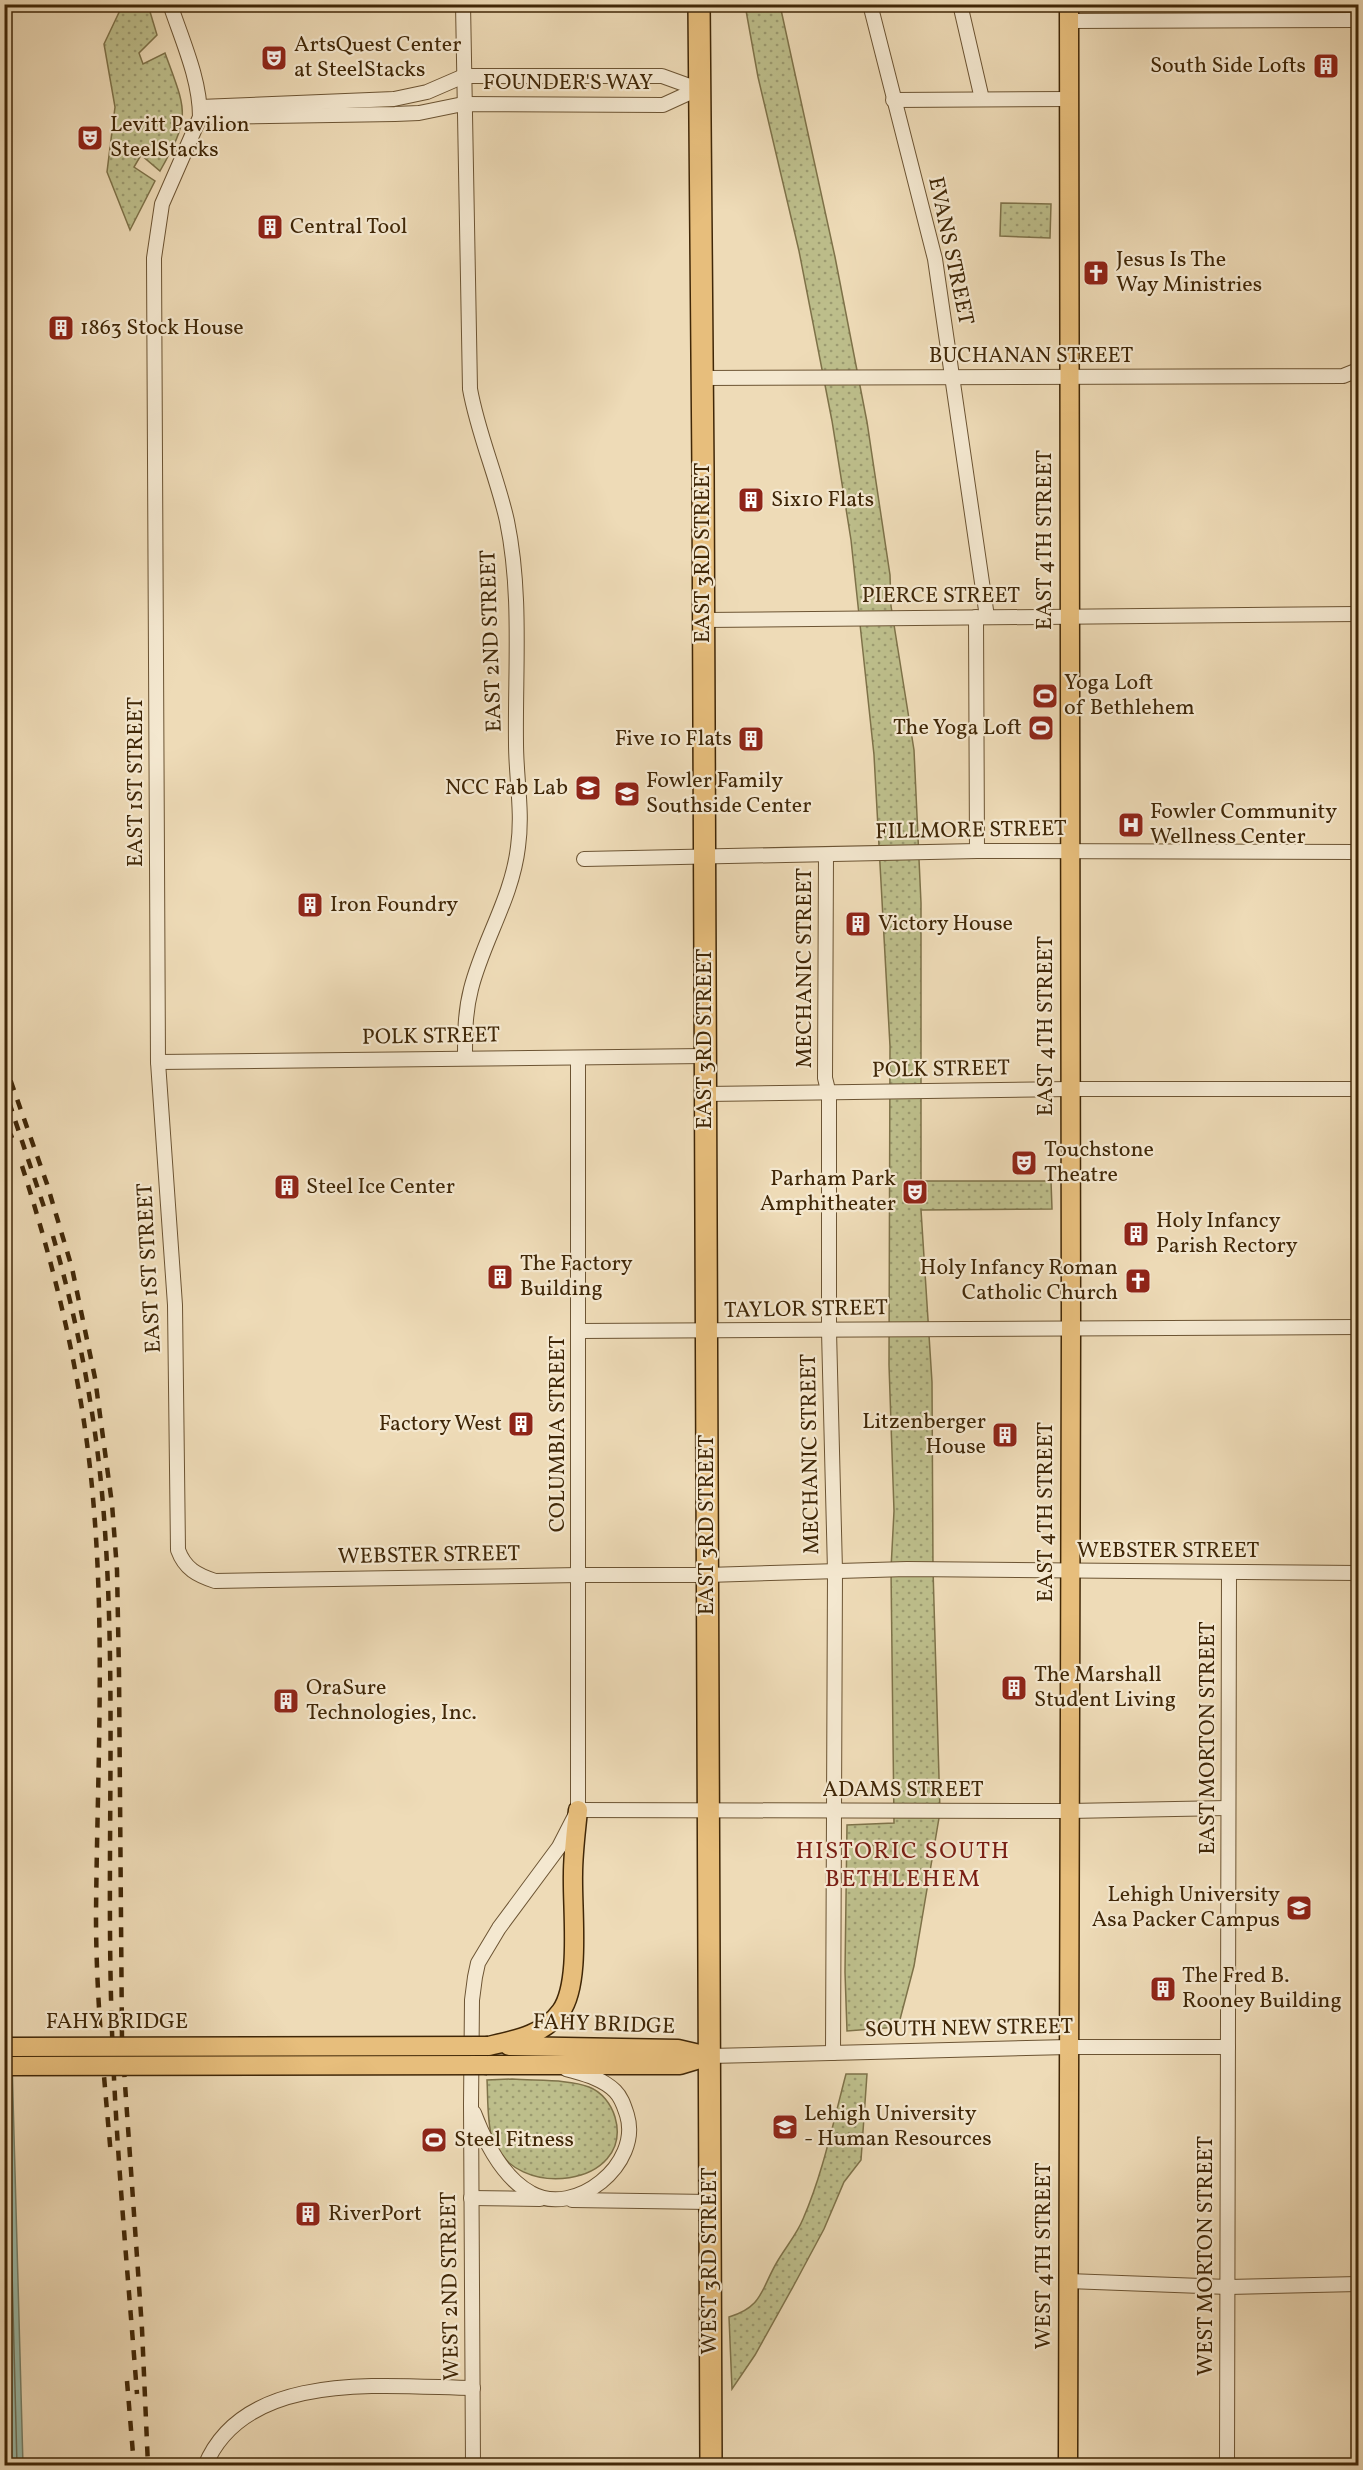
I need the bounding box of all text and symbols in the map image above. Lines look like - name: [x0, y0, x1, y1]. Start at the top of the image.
- place label: ArtsQuest Center at SteelStacks: [294, 30, 461, 86]
- theatre icon: ArtsQuest Center at SteelStacks: [259, 43, 289, 73]
- place label: South Side Lofts: [1150, 51, 1306, 82]
- building icon: South Side Lofts: [1311, 51, 1341, 81]
- street label: FOUNDER'S WAY: [483, 68, 653, 99]
- place label: Levitt Pavilion SteelStacks: [110, 110, 250, 166]
- theatre icon: Levitt Pavilion SteelStacks: [75, 123, 105, 153]
- street label: EVANS STREET: [919, 174, 981, 328]
- building icon: Central Tool: [255, 212, 285, 242]
- place label: Central Tool: [290, 212, 407, 243]
- place label: Jesus Is The Way Ministries: [1116, 245, 1262, 301]
- church icon: Jesus Is The Way Ministries: [1081, 258, 1111, 288]
- building icon: 1863 Stock House: [46, 313, 76, 343]
- place label: 1863 Stock House: [80, 313, 244, 344]
- street label: BUCHANAN STREET: [929, 341, 1133, 372]
- street label: EAST 4TH STREET: [1030, 450, 1061, 630]
- street label: EAST 3RD STREET: [688, 463, 719, 643]
- building icon: Six10 Flats: [736, 485, 766, 515]
- place label: Six10 Flats: [771, 485, 874, 516]
- street label: EAST 2ND STREET: [473, 549, 511, 733]
- street label: PIERCE STREET: [862, 581, 1020, 612]
- place label: Yoga Loft of Bethlehem: [1064, 668, 1195, 724]
- sports icon: Yoga Loft of Bethlehem: [1030, 681, 1060, 711]
- street label: EAST 1ST STREET: [121, 697, 152, 867]
- place label: The Yoga Loft: [893, 713, 1022, 744]
- sports icon: The Yoga Loft: [1026, 713, 1056, 743]
- place label: Five 10 Flats: [615, 724, 732, 755]
- building icon: Five 10 Flats: [736, 724, 766, 754]
- place label: Fowler Family Southside Center: [646, 766, 811, 822]
- place label: NCC Fab Lab: [445, 773, 568, 804]
- school or university icon: NCC Fab Lab: [573, 773, 603, 803]
- school or university icon: Fowler Family Southside Center: [612, 779, 642, 809]
- place label: Fowler Community Wellness Center: [1150, 797, 1337, 853]
- hospital icon: Fowler Community Wellness Center: [1116, 810, 1146, 840]
- street label: FILLMORE STREET: [875, 814, 1067, 848]
- street label: MECHANIC STREET: [790, 868, 821, 1068]
- building icon: Iron Foundry: [295, 890, 325, 920]
- place label: Iron Foundry: [330, 890, 458, 921]
- building icon: Victory House: [843, 909, 873, 939]
- place label: Victory House: [878, 909, 1013, 940]
- street label: EAST 4TH STREET: [1031, 936, 1062, 1116]
- street label: EAST 3RD STREET: [690, 949, 721, 1129]
- street label: POLK STREET: [362, 1020, 500, 1054]
- street label: POLK STREET: [872, 1053, 1010, 1087]
- place label: Touchstone Theatre: [1044, 1135, 1154, 1191]
- theatre icon: Touchstone Theatre: [1009, 1148, 1039, 1178]
- place label: Parham Park Amphitheater: [760, 1164, 896, 1220]
- building icon: Steel Ice Center: [272, 1172, 302, 1202]
- place label: Steel Ice Center: [306, 1172, 455, 1203]
- theatre icon: Parham Park Amphitheater: [900, 1177, 930, 1207]
- street label: EAST 1ST STREET: [130, 1182, 170, 1354]
- place label: Holy Infancy Parish Rectory: [1156, 1206, 1298, 1262]
- building icon: Holy Infancy Parish Rectory: [1121, 1219, 1151, 1249]
- place label: The Factory Building: [520, 1249, 633, 1305]
- place label: Holy Infancy Roman Catholic Church: [920, 1253, 1118, 1309]
- building icon: The Factory Building: [485, 1262, 515, 1292]
- church icon: Holy Infancy Roman Catholic Church: [1123, 1266, 1153, 1296]
- street label: TAYLOR STREET: [724, 1293, 889, 1327]
- street label: COLUMBIA STREET: [543, 1336, 574, 1532]
- street label: MECHANIC STREET: [794, 1353, 828, 1555]
- place label: Litzenberger House: [862, 1407, 986, 1463]
- place label: Factory West: [379, 1409, 502, 1440]
- building icon: Factory West: [506, 1409, 536, 1439]
- building icon: Litzenberger House: [990, 1420, 1020, 1450]
- street label: EAST 4TH STREET: [1031, 1422, 1062, 1602]
- street label: EAST 3RD STREET: [692, 1435, 723, 1615]
- street label: WEBSTER STREET: [1077, 1536, 1259, 1567]
- street label: WEBSTER STREET: [337, 1539, 521, 1573]
- street label: EAST MORTON STREET: [1193, 1621, 1224, 1855]
- place label: The Marshall Student Living: [1034, 1660, 1176, 1716]
- place label: OraSure Technologies, Inc.: [306, 1673, 477, 1729]
- building icon: The Marshall Student Living: [999, 1673, 1029, 1703]
- building icon: OraSure Technologies, Inc.: [271, 1686, 301, 1716]
- street label: ADAMS STREET: [822, 1775, 984, 1806]
- district label: HISTORIC SOUTH BETHLEHEM: [795, 1835, 1011, 1897]
- place label: Lehigh University Asa Packer Campus: [1092, 1880, 1280, 1936]
- school or university icon: Lehigh University Asa Packer Campus: [1284, 1893, 1314, 1923]
- place label: The Fred B. Rooney Building: [1182, 1961, 1342, 2017]
- building icon: The Fred B. Rooney Building: [1148, 1974, 1178, 2004]
- street label: FAHY BRIDGE: [46, 2007, 188, 2038]
- street label: FAHY BRIDGE: [532, 2007, 676, 2043]
- street label: SOUTH NEW STREET: [864, 2012, 1074, 2046]
- place label: Lehigh University - Human Resources: [804, 2099, 992, 2155]
- school or university icon: Lehigh University - Human Resources: [770, 2112, 800, 2142]
- sports icon: Steel Fitness: [419, 2125, 449, 2155]
- place label: Steel Fitness: [454, 2125, 574, 2156]
- street label: WEST MORTON STREET: [1191, 2136, 1222, 2376]
- street label: WEST 4TH STREET: [1029, 2162, 1060, 2350]
- street label: WEST 3RD STREET: [695, 2167, 726, 2355]
- street label: WEST 2ND STREET: [434, 2191, 468, 2381]
- building icon: RiverPort: [293, 2199, 323, 2229]
- place label: RiverPort: [328, 2199, 422, 2230]

